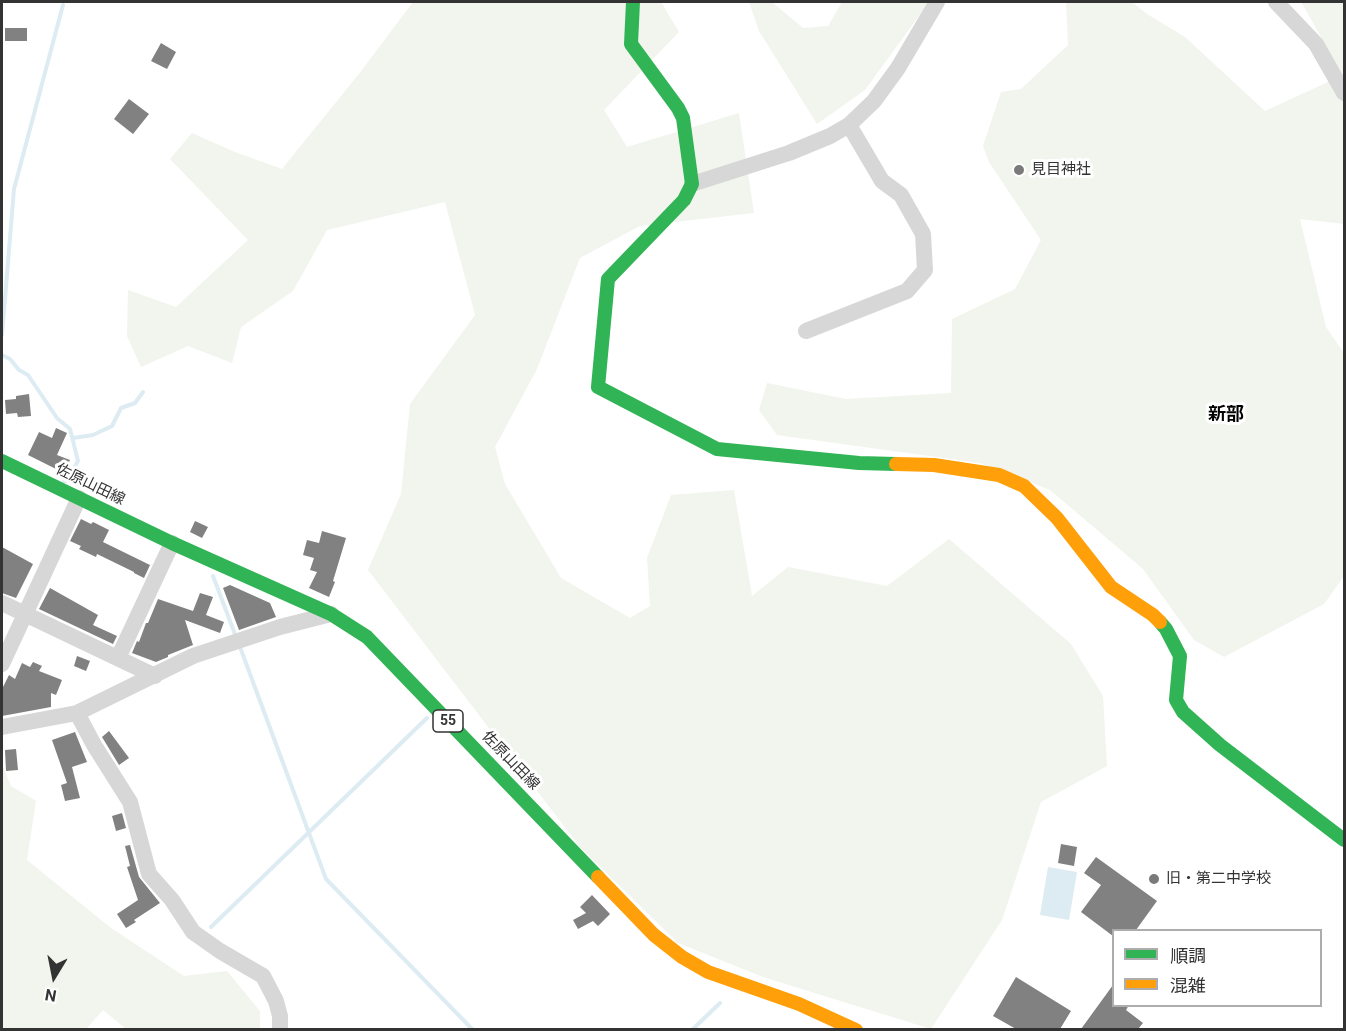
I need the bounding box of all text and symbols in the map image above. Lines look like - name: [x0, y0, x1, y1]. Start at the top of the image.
- place label: 見目神社: [1031, 161, 1091, 179]
- marker: 見目神社: [1012, 163, 1026, 177]
- district label: 新部: [1208, 404, 1244, 426]
- street label: 佐原山田線: [52, 460, 128, 510]
- road number: 55: [433, 710, 463, 732]
- street label: 佐原山田線: [477, 728, 543, 794]
- place label: 旧・第二中学校: [1166, 870, 1271, 888]
- marker: 旧・第二中学校: [1147, 872, 1161, 886]
- legend: [1112, 929, 1322, 1007]
- text: 順調: [1170, 945, 1206, 966]
- north arrow: [24, 947, 84, 1007]
- text: 混雑: [1170, 975, 1206, 996]
- text: N: [44, 985, 58, 1006]

